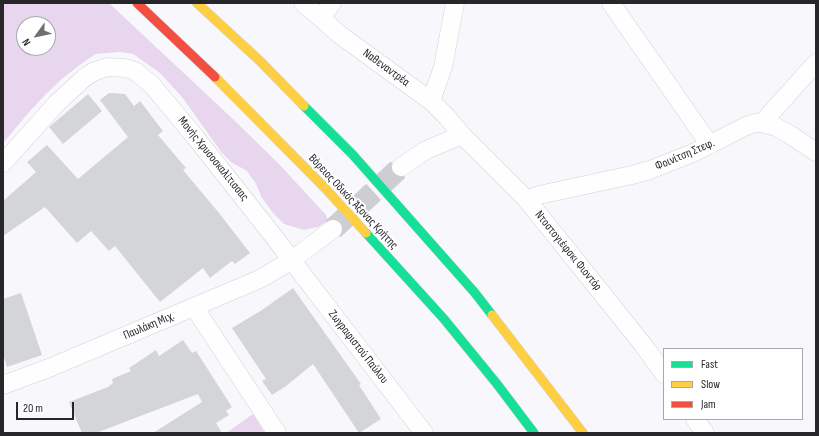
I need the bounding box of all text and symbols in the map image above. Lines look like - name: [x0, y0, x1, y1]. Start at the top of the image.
- north arrow: [16, 16, 56, 56]
- text: N: [19, 36, 33, 48]
- street label: Ναθεναντρέα: [360, 46, 412, 90]
- street label: Μονής Χρυσοσκαλίτισσας: [175, 114, 251, 204]
- street label: Φοινίτση Στεφ.: [653, 136, 717, 174]
- street label: Βόρειος Οδικός Άξονας Κρήτης: [305, 151, 401, 253]
- street label: Ντοστογιέφσκι Φιοντόρ: [531, 208, 605, 294]
- street label: Ζωγραφιστού Παύλου: [325, 308, 391, 386]
- street label: Παυλάκη Μιχ.: [121, 309, 177, 343]
- legend: [663, 348, 803, 420]
- text: Fast: [701, 357, 718, 372]
- text: Slow: [701, 377, 720, 392]
- scale bar: [18, 394, 76, 420]
- text: Jam: [701, 397, 716, 412]
- text: 20 m: [23, 401, 43, 416]

